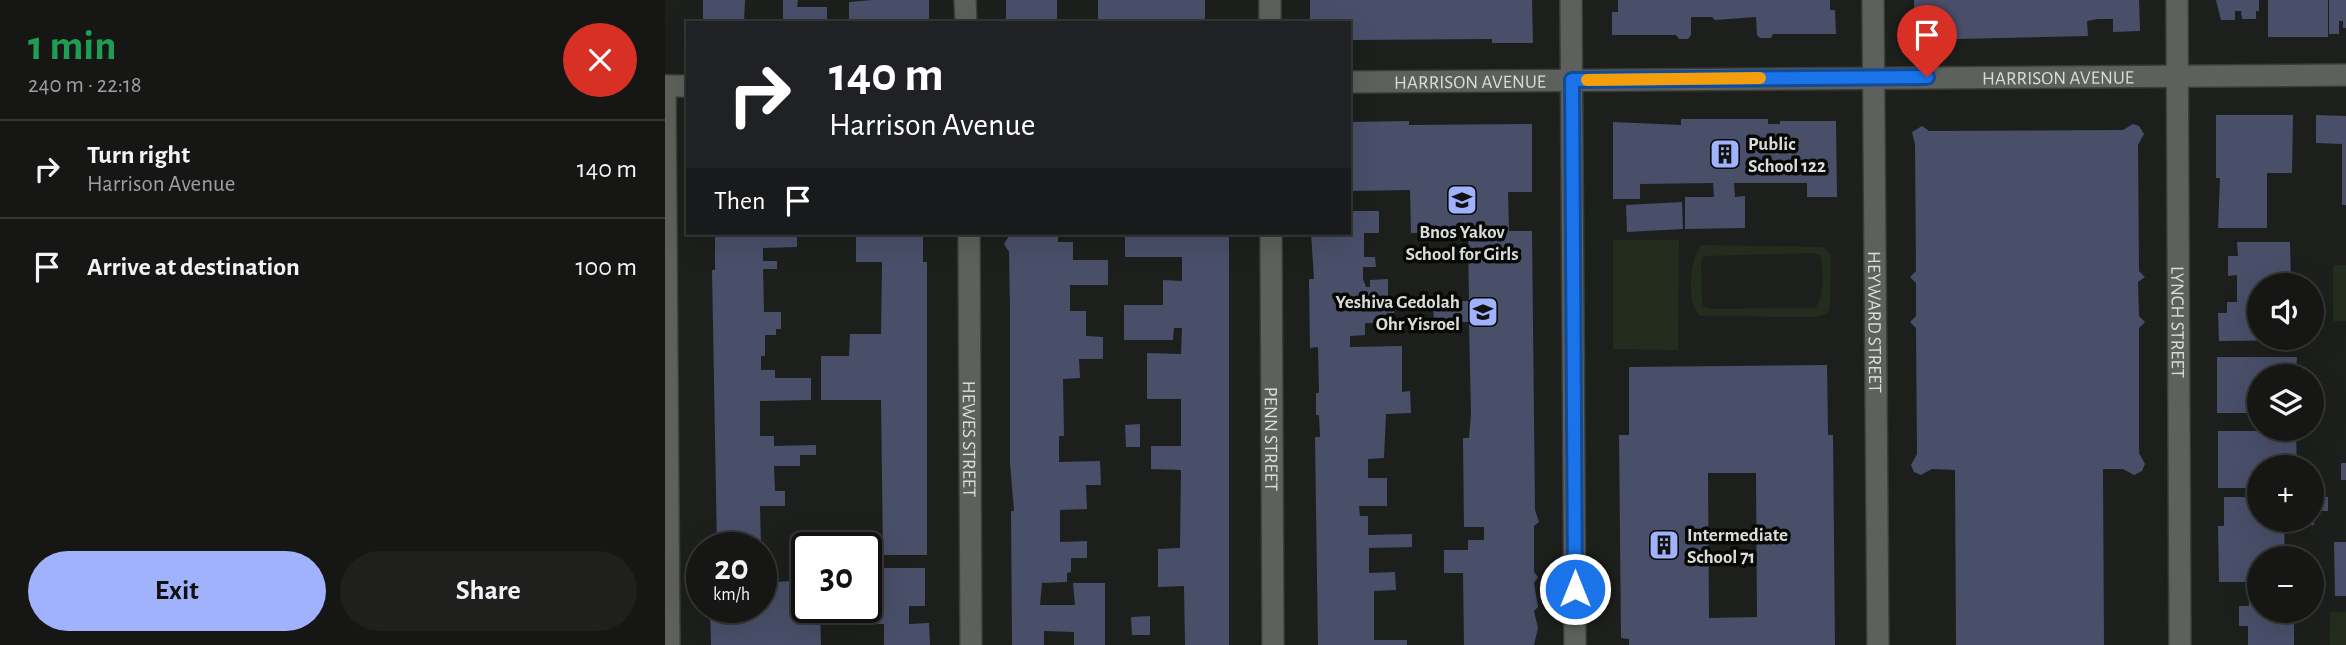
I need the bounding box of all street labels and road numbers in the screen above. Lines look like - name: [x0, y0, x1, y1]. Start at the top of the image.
- street label: HARRISON AVENUE: [1982, 68, 2134, 89]
- street label: HARRISON AVENUE: [1394, 73, 1546, 93]
- street label: HEYWARD STREET: [1864, 251, 1884, 393]
- street label: LYNCH STREET: [2167, 266, 2187, 378]
- street label: HEWES STREET: [959, 381, 978, 497]
- street label: PENN STREET: [1261, 387, 1280, 491]

